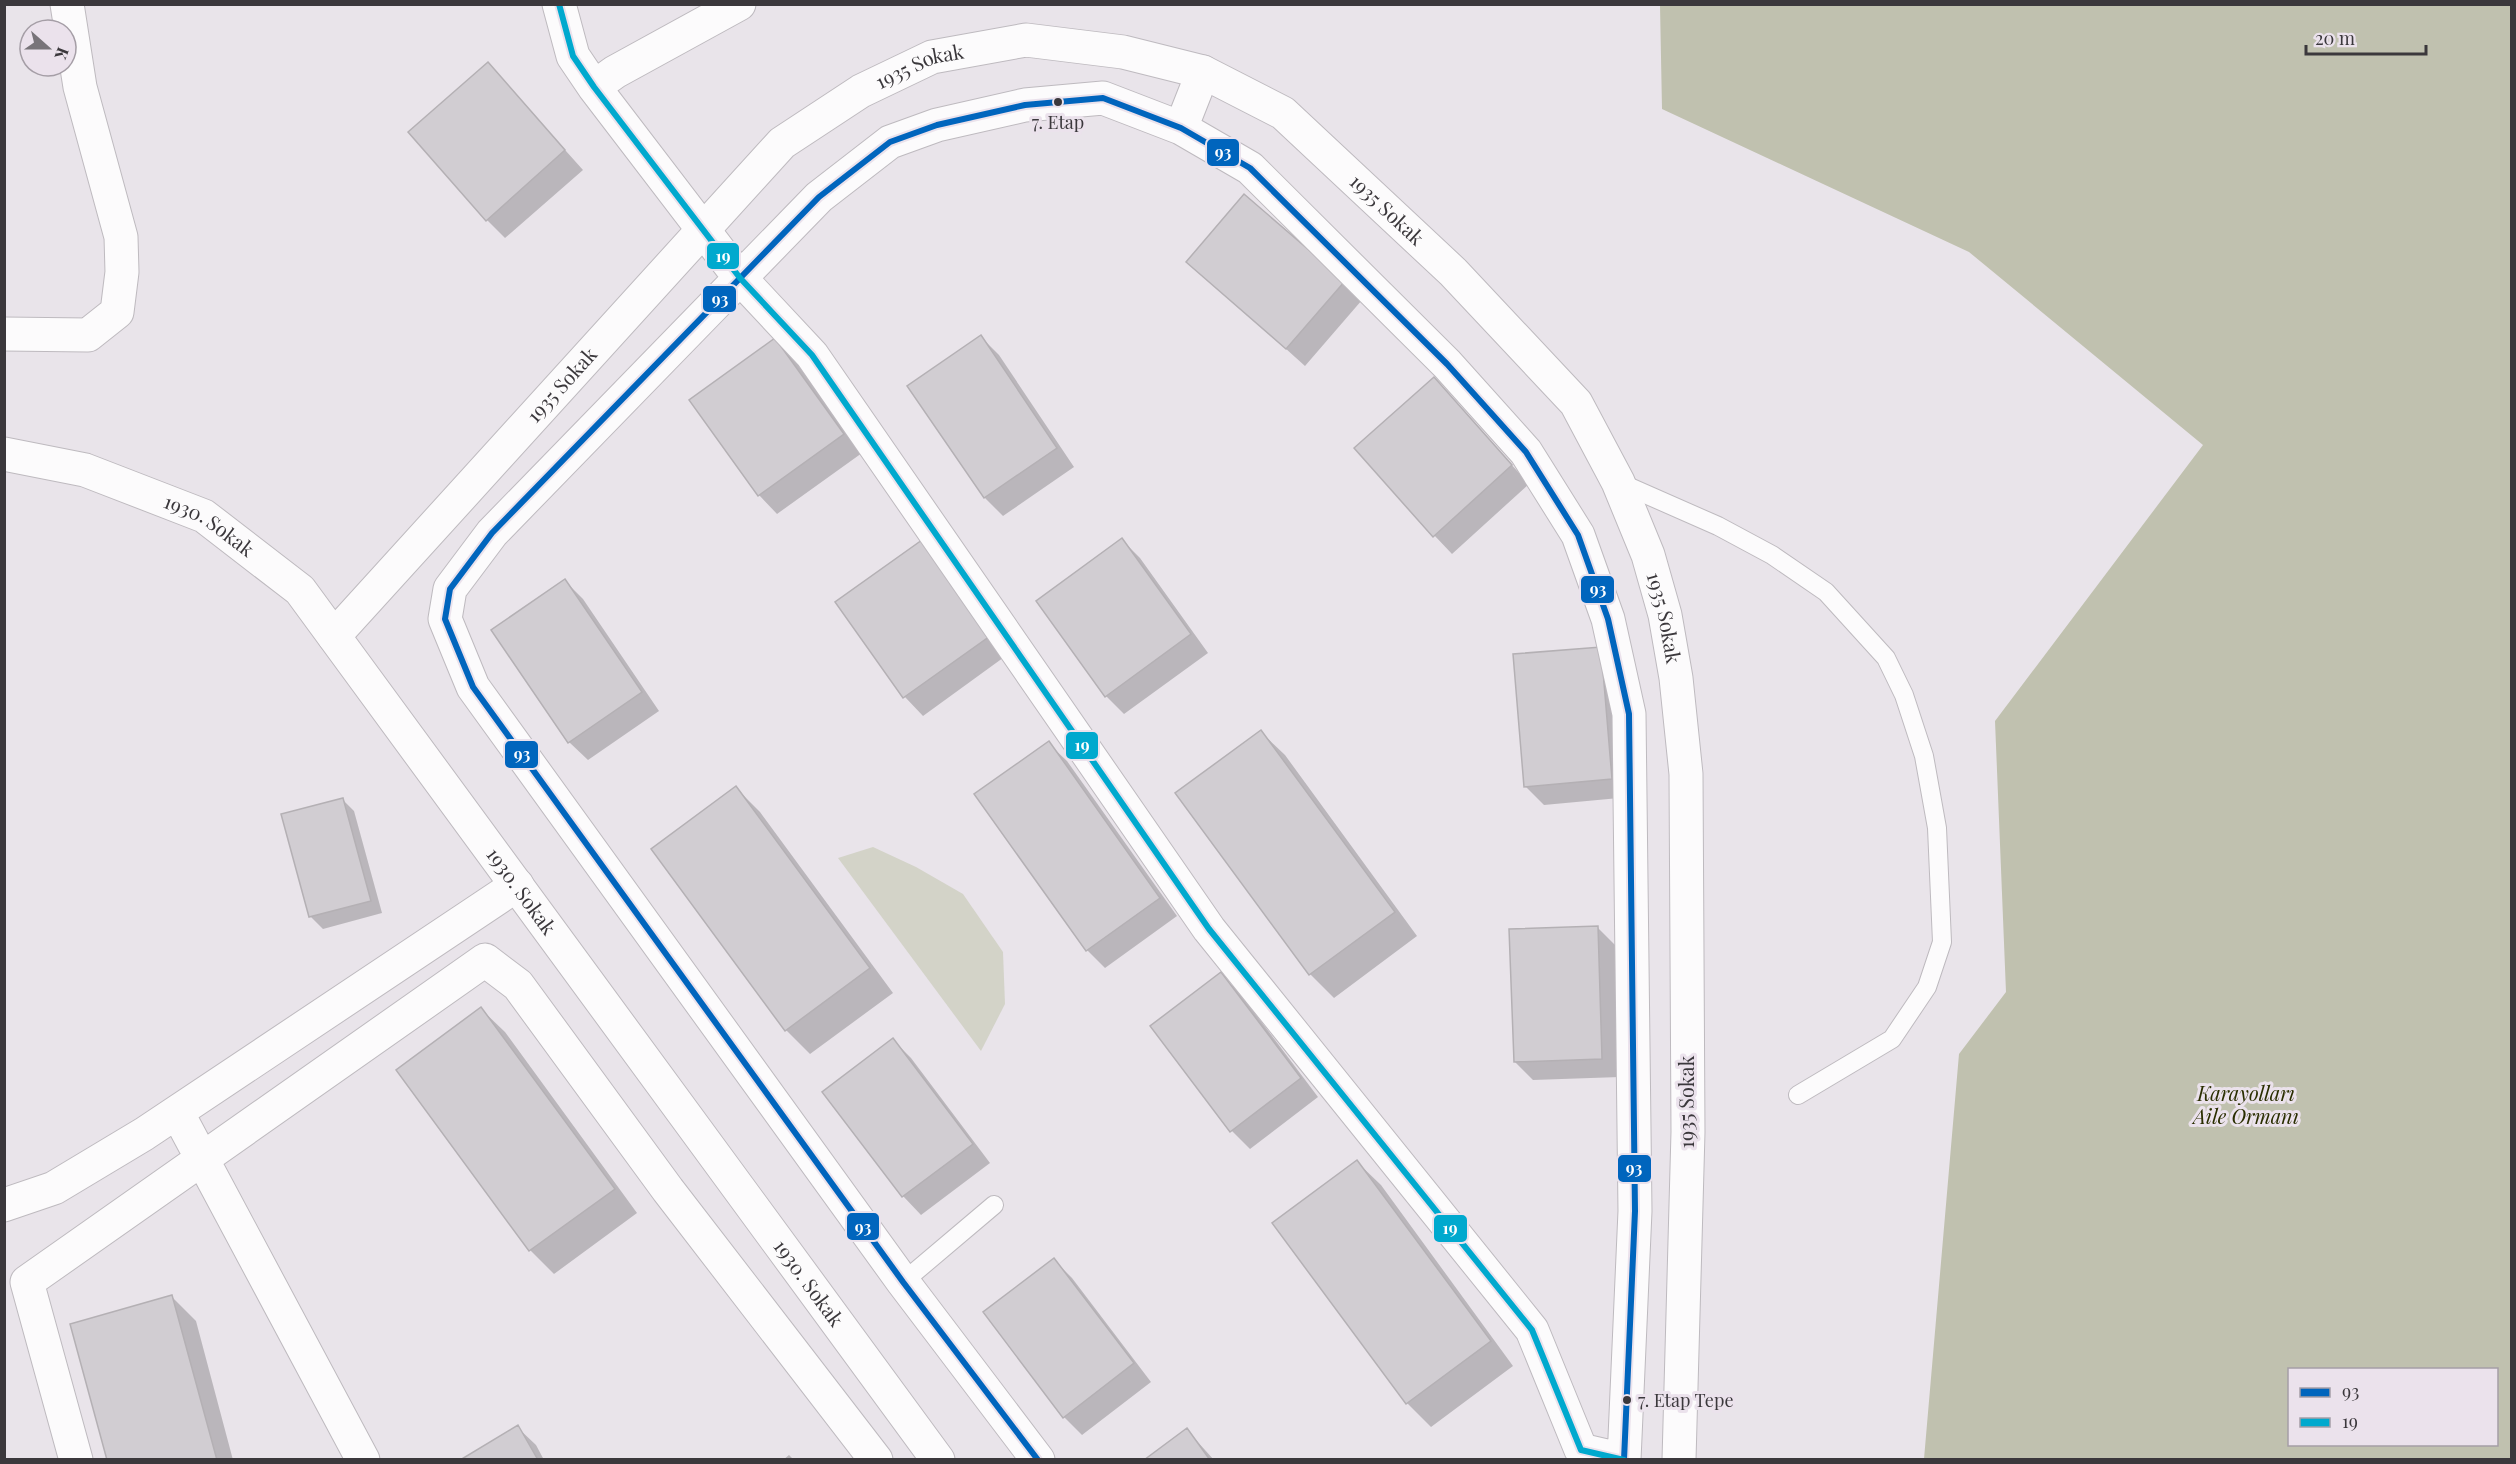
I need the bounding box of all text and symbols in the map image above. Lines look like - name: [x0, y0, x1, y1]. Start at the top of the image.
- north arrow: [18, 18, 78, 78]
- scale bar: [2306, 18, 2426, 56]
- text: 20 m: [2315, 26, 2355, 50]
- street label: 1935 Sokak: [871, 37, 966, 94]
- text: K: [50, 44, 74, 63]
- marker: 7. Etap: [1052, 96, 1064, 108]
- place label: 7. Etap: [1032, 110, 1084, 134]
- line badge: 93: [1206, 138, 1240, 167]
- text: 93: [1215, 141, 1232, 162]
- street label: 1935 Sokak: [1345, 167, 1431, 250]
- line badge: 19: [706, 242, 740, 270]
- text: 19: [716, 245, 731, 266]
- line badge: 93: [702, 285, 737, 313]
- text: 93: [712, 288, 729, 309]
- street label: 1935 Sokak: [520, 341, 602, 428]
- street label: 1930. Sokak: [160, 487, 261, 562]
- street label: 1935 Sokak: [1642, 569, 1688, 666]
- line badge: 93: [1580, 575, 1615, 604]
- text: 93: [1590, 578, 1607, 599]
- line badge: 19: [1065, 731, 1099, 760]
- text: 19: [1075, 734, 1090, 755]
- line badge: 93: [504, 740, 539, 769]
- text: 93: [514, 743, 531, 764]
- street label: 1930. Sokak: [481, 841, 563, 940]
- street label: 1935 Sokak: [1672, 1056, 1699, 1148]
- park label: Karayolları Aile Ormanı: [2191, 1079, 2299, 1129]
- line badge: 93: [1617, 1154, 1652, 1183]
- text: 93: [1626, 1157, 1643, 1178]
- line badge: 93: [846, 1212, 880, 1241]
- line badge: 19: [1433, 1214, 1468, 1243]
- text: 93: [855, 1216, 872, 1237]
- text: 19: [1443, 1217, 1458, 1238]
- street label: 1930. Sokak: [769, 1233, 851, 1331]
- legend: [2288, 1368, 2498, 1446]
- text: 93: [2342, 1379, 2359, 1403]
- place label: 7. Etap Tepe: [1638, 1388, 1734, 1412]
- marker: 7. Etap Tepe: [1621, 1394, 1633, 1406]
- text: 19: [2342, 1409, 2358, 1433]

